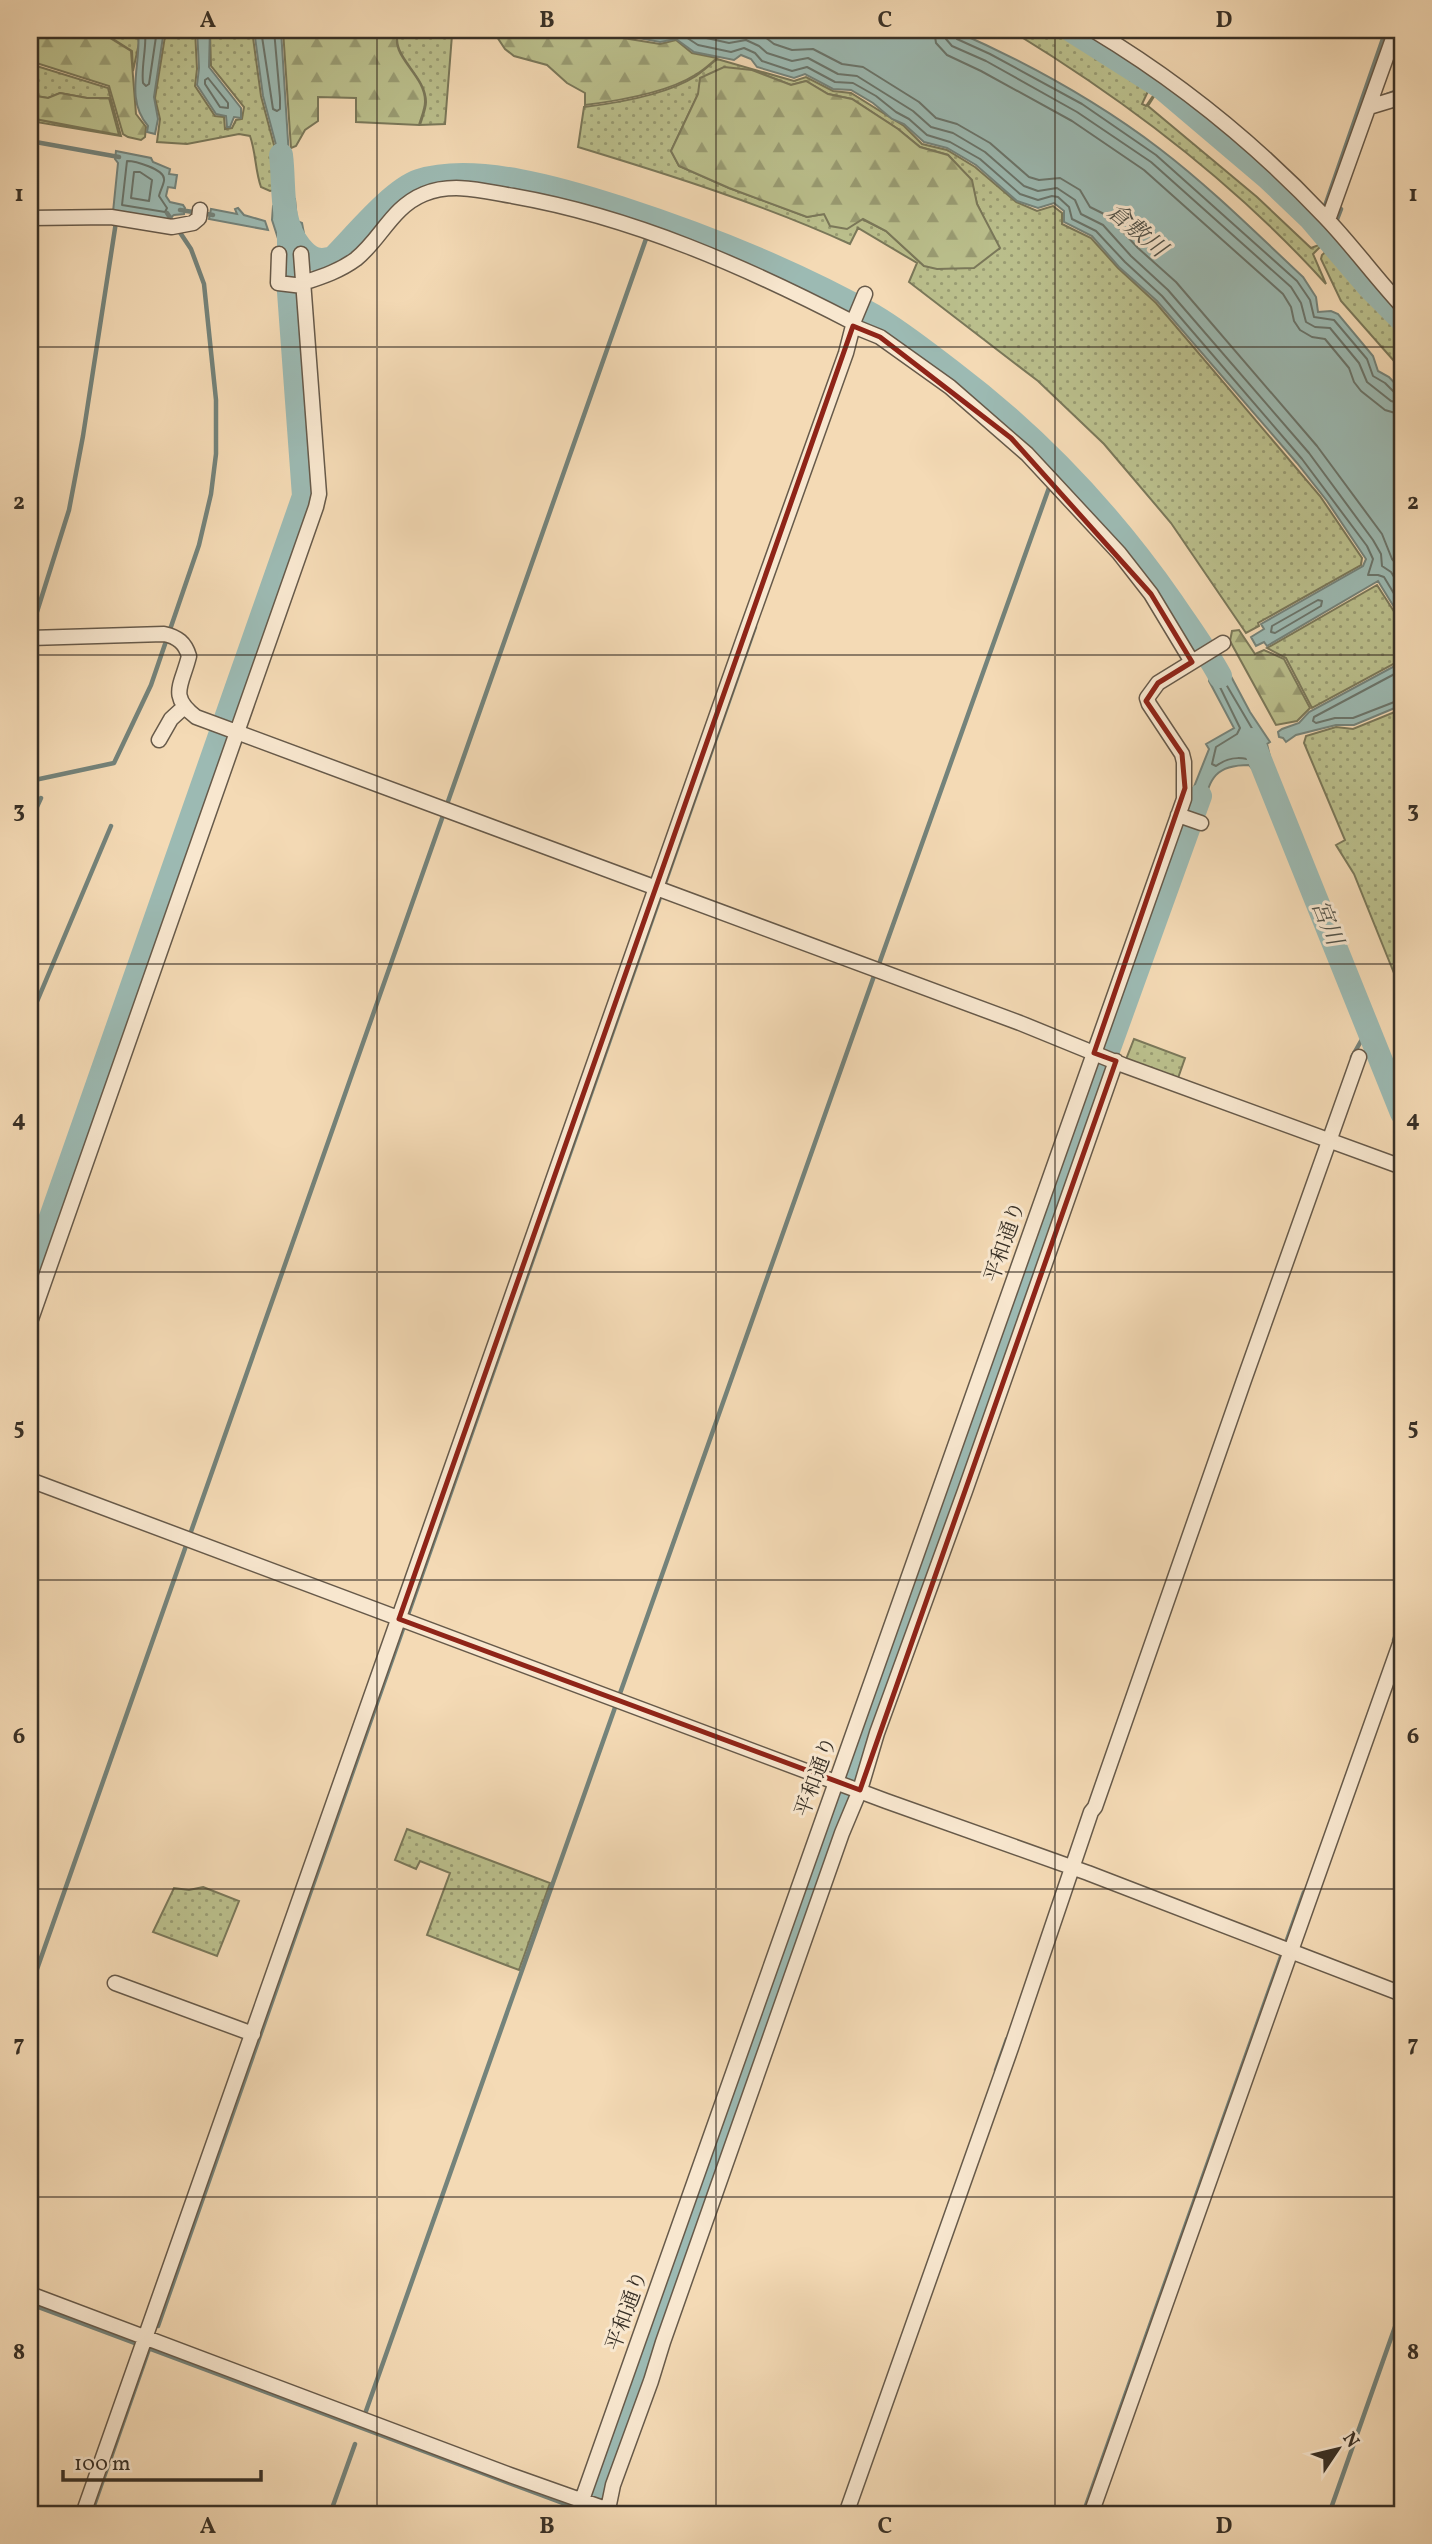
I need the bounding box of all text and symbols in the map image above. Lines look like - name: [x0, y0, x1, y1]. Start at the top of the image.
- text: A: [200, 5, 216, 37]
- text: B: [539, 5, 555, 37]
- text: C: [878, 5, 892, 37]
- text: D: [1216, 5, 1233, 37]
- text: 1: [14, 179, 24, 211]
- text: 1: [1408, 179, 1418, 211]
- water label: 倉敷川: [1099, 197, 1175, 267]
- text: 2: [13, 487, 25, 519]
- text: 2: [1407, 487, 1419, 519]
- text: 3: [13, 795, 25, 827]
- text: 3: [1407, 795, 1419, 827]
- water label: 宮川: [1303, 896, 1351, 953]
- text: 4: [12, 1104, 26, 1136]
- text: 4: [1406, 1104, 1420, 1136]
- street label: 平和通り: [979, 1198, 1033, 1286]
- text: 5: [13, 1412, 25, 1444]
- text: 5: [1407, 1412, 1419, 1444]
- text: 6: [13, 1721, 25, 1753]
- text: 6: [1407, 1721, 1419, 1753]
- street label: 平和通り: [789, 1733, 845, 1821]
- text: 7: [14, 2029, 25, 2061]
- text: 7: [1408, 2029, 1419, 2061]
- street label: 平和通り: [600, 2267, 656, 2355]
- text: 8: [13, 2337, 25, 2369]
- text: 8: [1407, 2337, 1419, 2369]
- north arrow: [1302, 2414, 1372, 2484]
- text: N: [1336, 2427, 1365, 2454]
- scale bar: [63, 2439, 261, 2483]
- text: 100 m: [74, 2450, 131, 2479]
- text: A: [200, 2511, 216, 2543]
- text: B: [539, 2511, 555, 2543]
- text: C: [878, 2511, 892, 2543]
- text: D: [1216, 2511, 1233, 2543]

